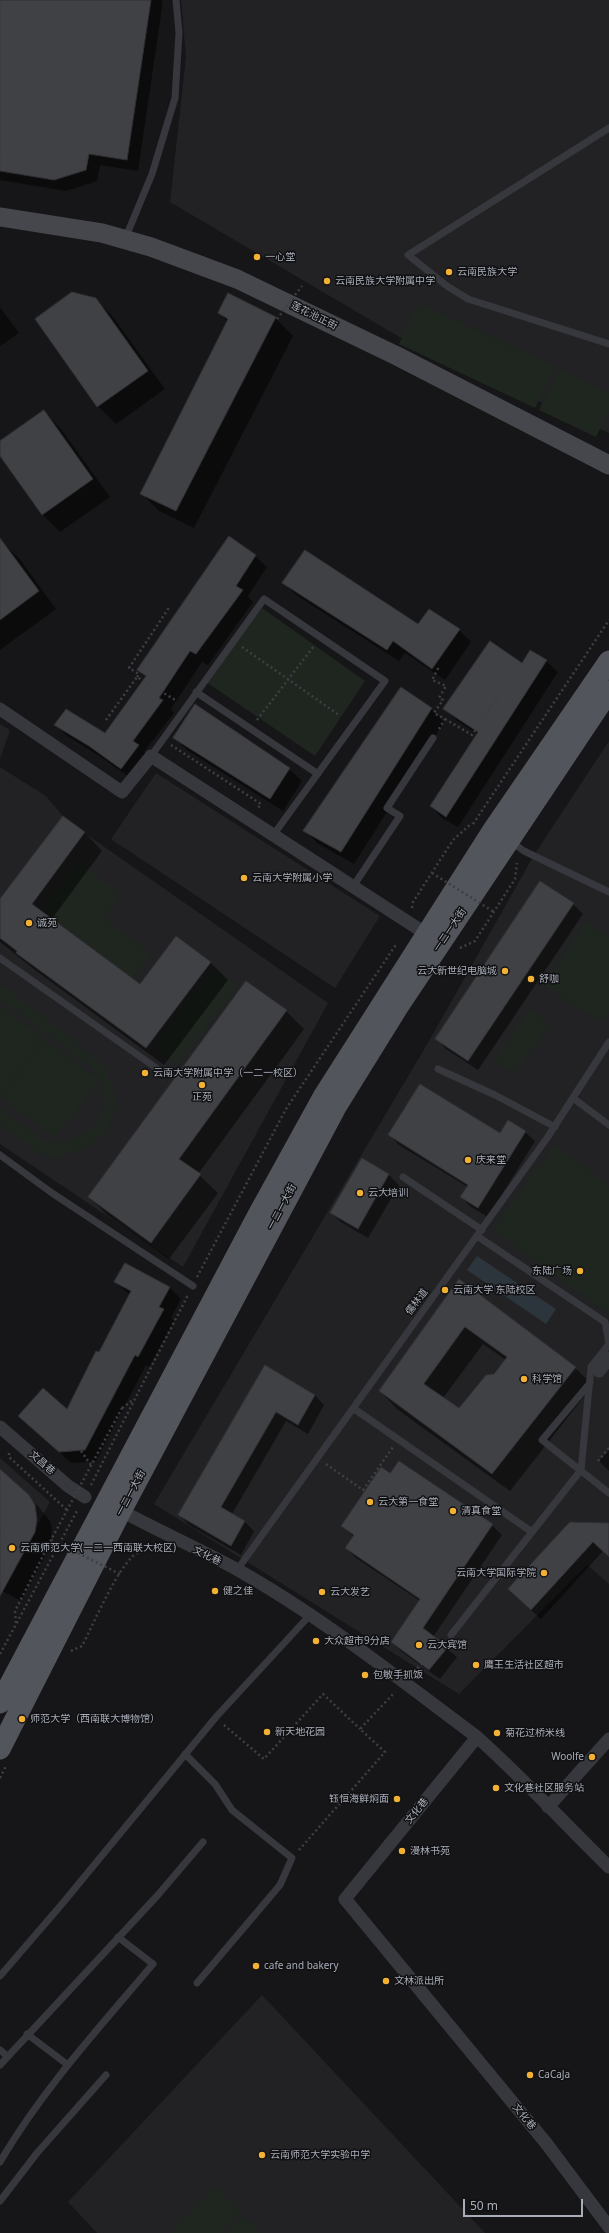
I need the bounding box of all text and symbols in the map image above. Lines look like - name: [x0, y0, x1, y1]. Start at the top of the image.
- place label: 一心堂: [265, 251, 295, 263]
- marker: 一心堂: [252, 252, 262, 262]
- place label: 云南民族大学: [457, 266, 517, 278]
- marker: 云南民族大学: [444, 267, 454, 277]
- place label: 云南民族大学附属中学: [335, 275, 435, 287]
- marker: 云南民族大学附属中学: [322, 276, 332, 286]
- street label: 莲花池正街: [289, 300, 339, 332]
- place label: 云南大学附属小学: [252, 872, 332, 884]
- marker: 云南大学附属小学: [239, 873, 249, 883]
- street label: 一二一大街: [431, 906, 469, 954]
- place label: 诚苑: [37, 917, 57, 929]
- marker: 诚苑: [24, 918, 34, 928]
- place label: 云大新世纪电脑城: [417, 965, 497, 977]
- marker: 云大新世纪电脑城: [500, 966, 510, 976]
- place label: 舒咖: [539, 973, 559, 985]
- marker: 舒咖: [526, 974, 536, 984]
- place label: 云南大学附属中学（一二一校区）: [153, 1067, 303, 1079]
- marker: 云南大学附属中学（一二一校区）: [140, 1068, 150, 1078]
- marker: 正苑: [197, 1080, 207, 1090]
- place label: 正苑: [192, 1091, 212, 1103]
- place label: 庆来堂: [476, 1154, 506, 1166]
- marker: 庆来堂: [463, 1155, 473, 1165]
- street label: 一二一大街: [265, 1182, 299, 1232]
- place label: 云大培训: [368, 1187, 408, 1199]
- marker: 云大培训: [355, 1188, 365, 1198]
- place label: 东陆广场: [532, 1265, 572, 1277]
- marker: 东陆广场: [575, 1266, 585, 1276]
- place label: 云南大学 东陆校区: [453, 1284, 536, 1296]
- marker: 云南大学 东陆校区: [440, 1285, 450, 1295]
- street label: 儒林道: [403, 1286, 431, 1318]
- place label: 科学馆: [532, 1373, 562, 1385]
- marker: 科学馆: [519, 1374, 529, 1384]
- street label: 文昌巷: [27, 1449, 57, 1477]
- street label: 一二一大街: [114, 1468, 148, 1518]
- place label: 云大第一食堂: [378, 1496, 438, 1508]
- marker: 云大第一食堂: [365, 1497, 375, 1507]
- place label: 清真食堂: [461, 1505, 501, 1517]
- marker: 清真食堂: [448, 1506, 458, 1516]
- place label: 云南师范大学(一二一西南联大校区): [20, 1542, 176, 1554]
- marker: 云南师范大学(一二一西南联大校区): [7, 1543, 17, 1553]
- street label: 文化巷: [191, 1544, 223, 1568]
- place label: 云南大学国际学院: [456, 1567, 536, 1579]
- marker: 云南大学国际学院: [539, 1568, 549, 1578]
- place label: 健之佳: [223, 1585, 253, 1597]
- marker: 健之佳: [210, 1586, 220, 1596]
- place label: 云大发艺: [330, 1586, 370, 1598]
- marker: 云大发艺: [317, 1587, 327, 1597]
- place label: 大众超市9分店: [324, 1635, 390, 1647]
- marker: 大众超市9分店: [311, 1636, 321, 1646]
- place label: 云大宾馆: [427, 1639, 467, 1651]
- marker: 云大宾馆: [414, 1640, 424, 1650]
- place label: 鹰王生活社区超市: [484, 1659, 564, 1671]
- marker: 鹰王生活社区超市: [471, 1660, 481, 1670]
- place label: 包敏手抓饭: [373, 1669, 423, 1681]
- marker: 包敏手抓饭: [360, 1670, 370, 1680]
- place label: 师范大学（西南联大博物馆）: [30, 1713, 160, 1725]
- marker: 师范大学（西南联大博物馆）: [17, 1714, 27, 1724]
- place label: 新天地花园: [275, 1726, 325, 1738]
- marker: 新天地花园: [262, 1727, 272, 1737]
- place label: 菊花过桥米线: [505, 1727, 565, 1739]
- marker: 菊花过桥米线: [492, 1728, 502, 1738]
- place label: Woolfe: [551, 1751, 584, 1763]
- marker: Woolfe: [587, 1752, 597, 1762]
- place label: 文化巷社区服务站: [504, 1782, 584, 1794]
- marker: 文化巷社区服务站: [491, 1783, 501, 1793]
- place label: 钰恒海鲜焖面: [329, 1793, 389, 1805]
- marker: 钰恒海鲜焖面: [392, 1794, 402, 1804]
- street label: 文化巷: [403, 1796, 431, 1826]
- place label: 漫林书苑: [410, 1845, 450, 1857]
- marker: 漫林书苑: [397, 1846, 407, 1856]
- place label: cafe and bakery: [264, 1960, 339, 1972]
- marker: cafe and bakery: [251, 1961, 261, 1971]
- place label: 文林派出所: [394, 1975, 444, 1987]
- marker: 文林派出所: [381, 1976, 391, 1986]
- place label: CaCaJa: [538, 2069, 570, 2081]
- marker: CaCaJa: [525, 2070, 535, 2080]
- street label: 文化巷: [510, 2102, 538, 2132]
- place label: 云南师范大学实验中学: [270, 2149, 370, 2161]
- marker: 云南师范大学实验中学: [257, 2150, 267, 2160]
- scale bar: [465, 2191, 585, 2217]
- text: 50 m: [470, 2197, 498, 2214]

